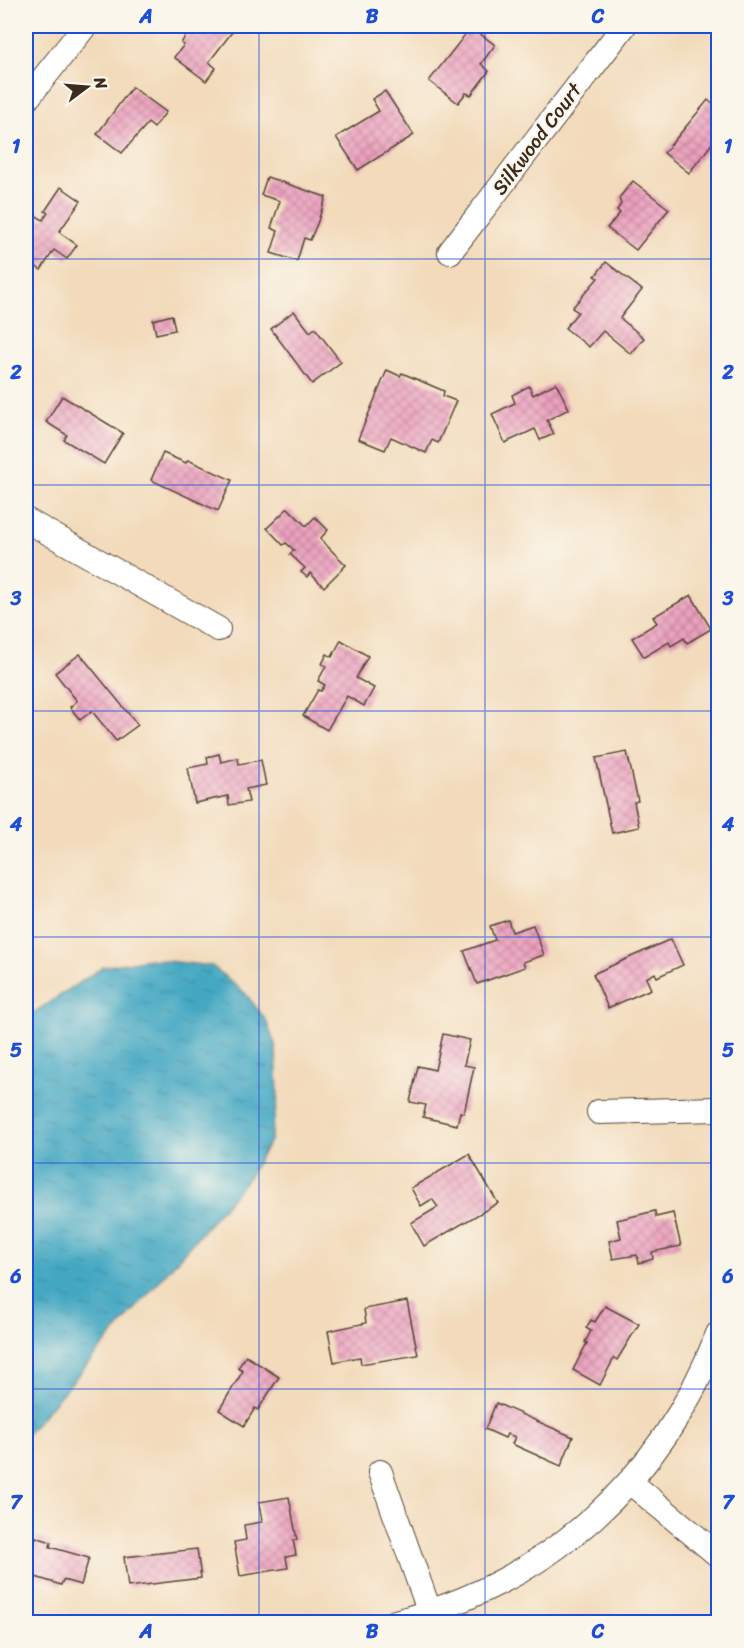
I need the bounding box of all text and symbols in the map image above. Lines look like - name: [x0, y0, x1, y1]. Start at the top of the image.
- text: A: [138, 0, 153, 34]
- text: B: [366, 0, 379, 34]
- text: C: [591, 0, 605, 34]
- north arrow: [57, 57, 117, 117]
- text: N: [85, 73, 117, 93]
- street label: Silkwood Court: [483, 74, 592, 203]
- text: 1: [12, 129, 21, 164]
- text: 1: [724, 129, 733, 164]
- text: 2: [9, 355, 22, 390]
- text: 2: [721, 355, 734, 390]
- text: 3: [10, 581, 22, 616]
- text: 3: [722, 581, 734, 616]
- text: 4: [9, 807, 23, 842]
- text: 4: [721, 807, 735, 842]
- text: 5: [10, 1033, 22, 1068]
- text: 5: [722, 1033, 734, 1068]
- text: 6: [9, 1259, 22, 1294]
- text: 6: [721, 1259, 734, 1294]
- text: 7: [10, 1485, 23, 1520]
- text: 7: [722, 1485, 735, 1520]
- text: A: [138, 1614, 153, 1648]
- text: B: [366, 1614, 379, 1648]
- text: C: [591, 1614, 605, 1648]

